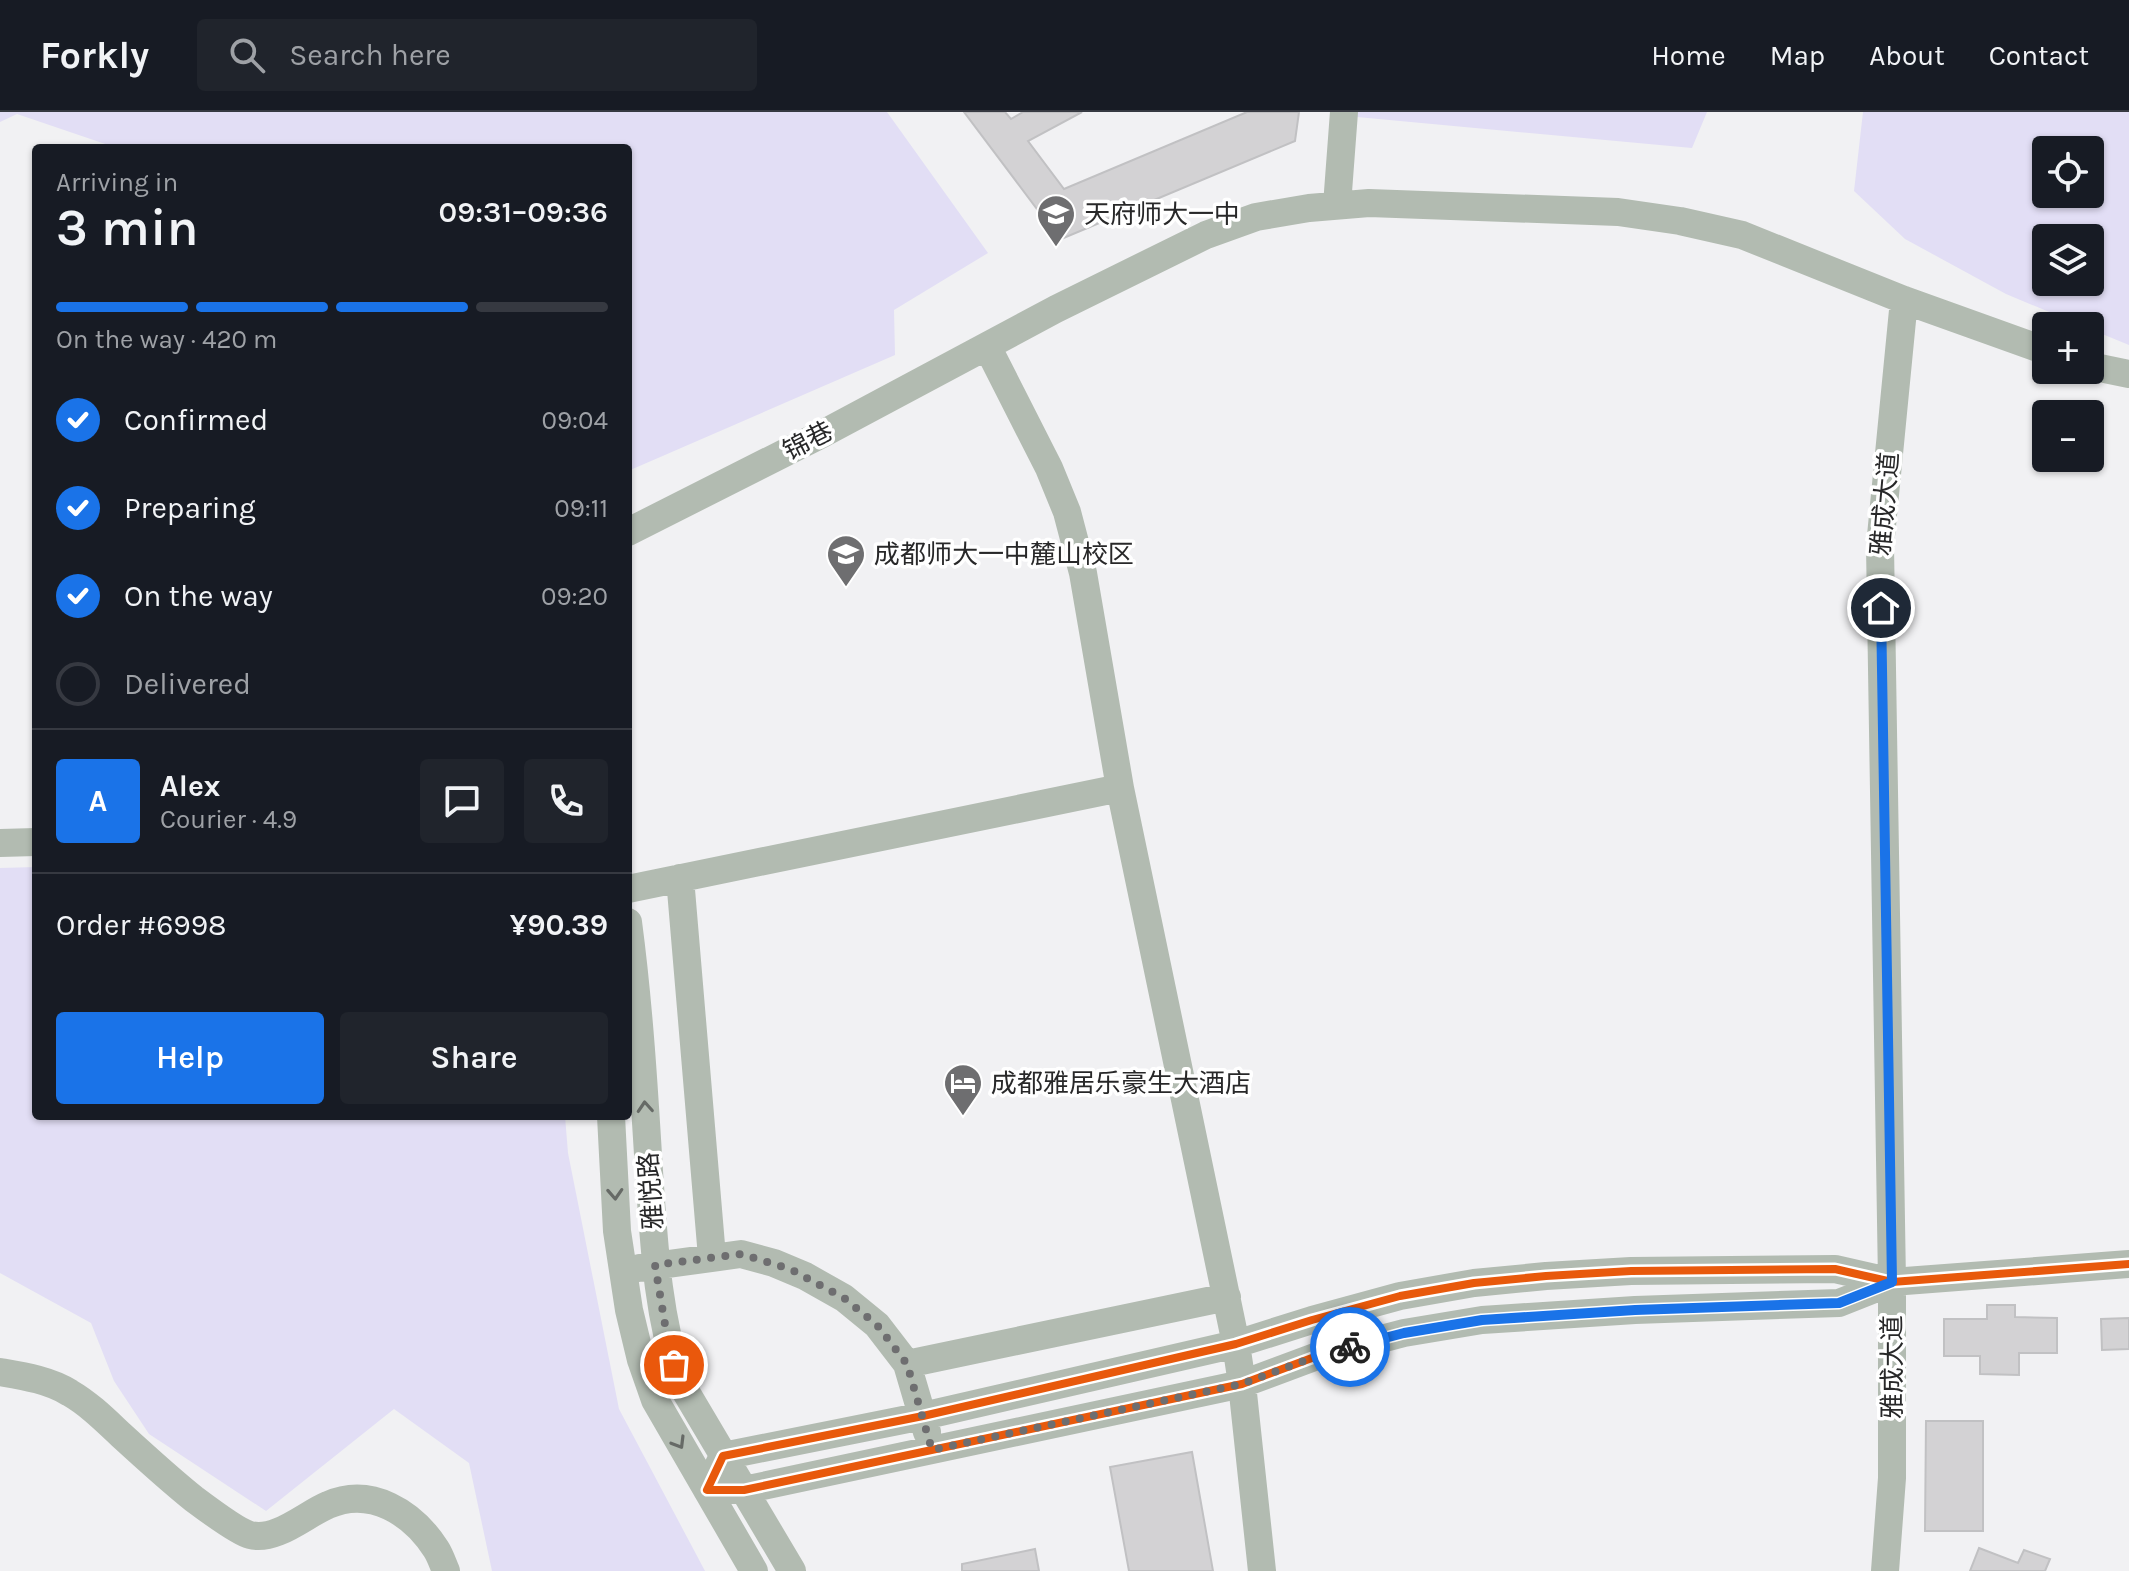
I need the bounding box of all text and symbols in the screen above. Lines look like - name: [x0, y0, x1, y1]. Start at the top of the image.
- search box: [197, 19, 757, 91]
- text: Forkly: [40, 33, 149, 78]
- icon: search: [225, 33, 269, 77]
- text: Search here: [289, 37, 451, 73]
- text: Home: [1651, 39, 1726, 72]
- text: Map: [1770, 39, 1825, 72]
- text: About: [1869, 39, 1945, 72]
- text: Contact: [1989, 39, 2089, 72]
- map controls: [2032, 136, 2104, 472]
- button: locate: [2032, 136, 2104, 208]
- text: Arriving in: [56, 167, 178, 198]
- school or university icon: 天府师大一中: [1035, 193, 1077, 248]
- text: 09:31–09:36: [439, 194, 608, 230]
- text: 3 min: [56, 197, 199, 258]
- place label: 天府师大一中: [1084, 199, 1240, 230]
- button: layers: [2032, 224, 2104, 296]
- button: +: [2032, 312, 2104, 384]
- text: On the way · 420 m: [56, 324, 277, 355]
- icon: check: [56, 398, 100, 442]
- button: −: [2032, 400, 2104, 472]
- text: Confirmed: [124, 402, 268, 438]
- text: 09:04: [542, 405, 608, 436]
- street label: 锦巷: [778, 415, 838, 467]
- street label: 雅成大道: [1865, 451, 1905, 557]
- icon: check: [56, 486, 100, 530]
- text: Preparing: [124, 490, 256, 526]
- text: 09:11: [554, 493, 608, 524]
- school or university icon: 成都师大一中麓山校区: [825, 533, 867, 588]
- place label: 成都师大一中麓山校区: [874, 539, 1134, 570]
- icon: check: [56, 574, 100, 618]
- pin: [1847, 574, 1915, 642]
- text: On the way: [124, 578, 273, 614]
- text: 09:20: [541, 581, 608, 612]
- icon: home: [1859, 586, 1903, 630]
- text: Delivered: [124, 666, 251, 702]
- button: chat: [420, 759, 504, 843]
- button: phone: [524, 759, 608, 843]
- text: Alex: [160, 768, 220, 804]
- text: A: [89, 783, 107, 819]
- text: Courier · 4.9: [160, 804, 297, 835]
- text: Order #6998: [56, 907, 227, 943]
- text: ¥90.39: [510, 907, 608, 943]
- button: Help: [56, 1012, 324, 1104]
- button: Share: [340, 1012, 608, 1104]
- hotel icon: 成都雅居乐豪生大酒店: [942, 1062, 984, 1117]
- place label: 成都雅居乐豪生大酒店: [991, 1068, 1251, 1099]
- one-way arrow: [637, 1100, 654, 1113]
- street label: 雅悦路: [633, 1151, 669, 1231]
- one-way arrow: [606, 1188, 623, 1201]
- courier: [1310, 1307, 1390, 1387]
- street label: 雅成大道: [1877, 1315, 1908, 1419]
- icon: bike: [1328, 1325, 1372, 1369]
- pin: [640, 1331, 708, 1399]
- icon: bag: [652, 1343, 696, 1387]
- one-way arrow: [669, 1434, 685, 1449]

